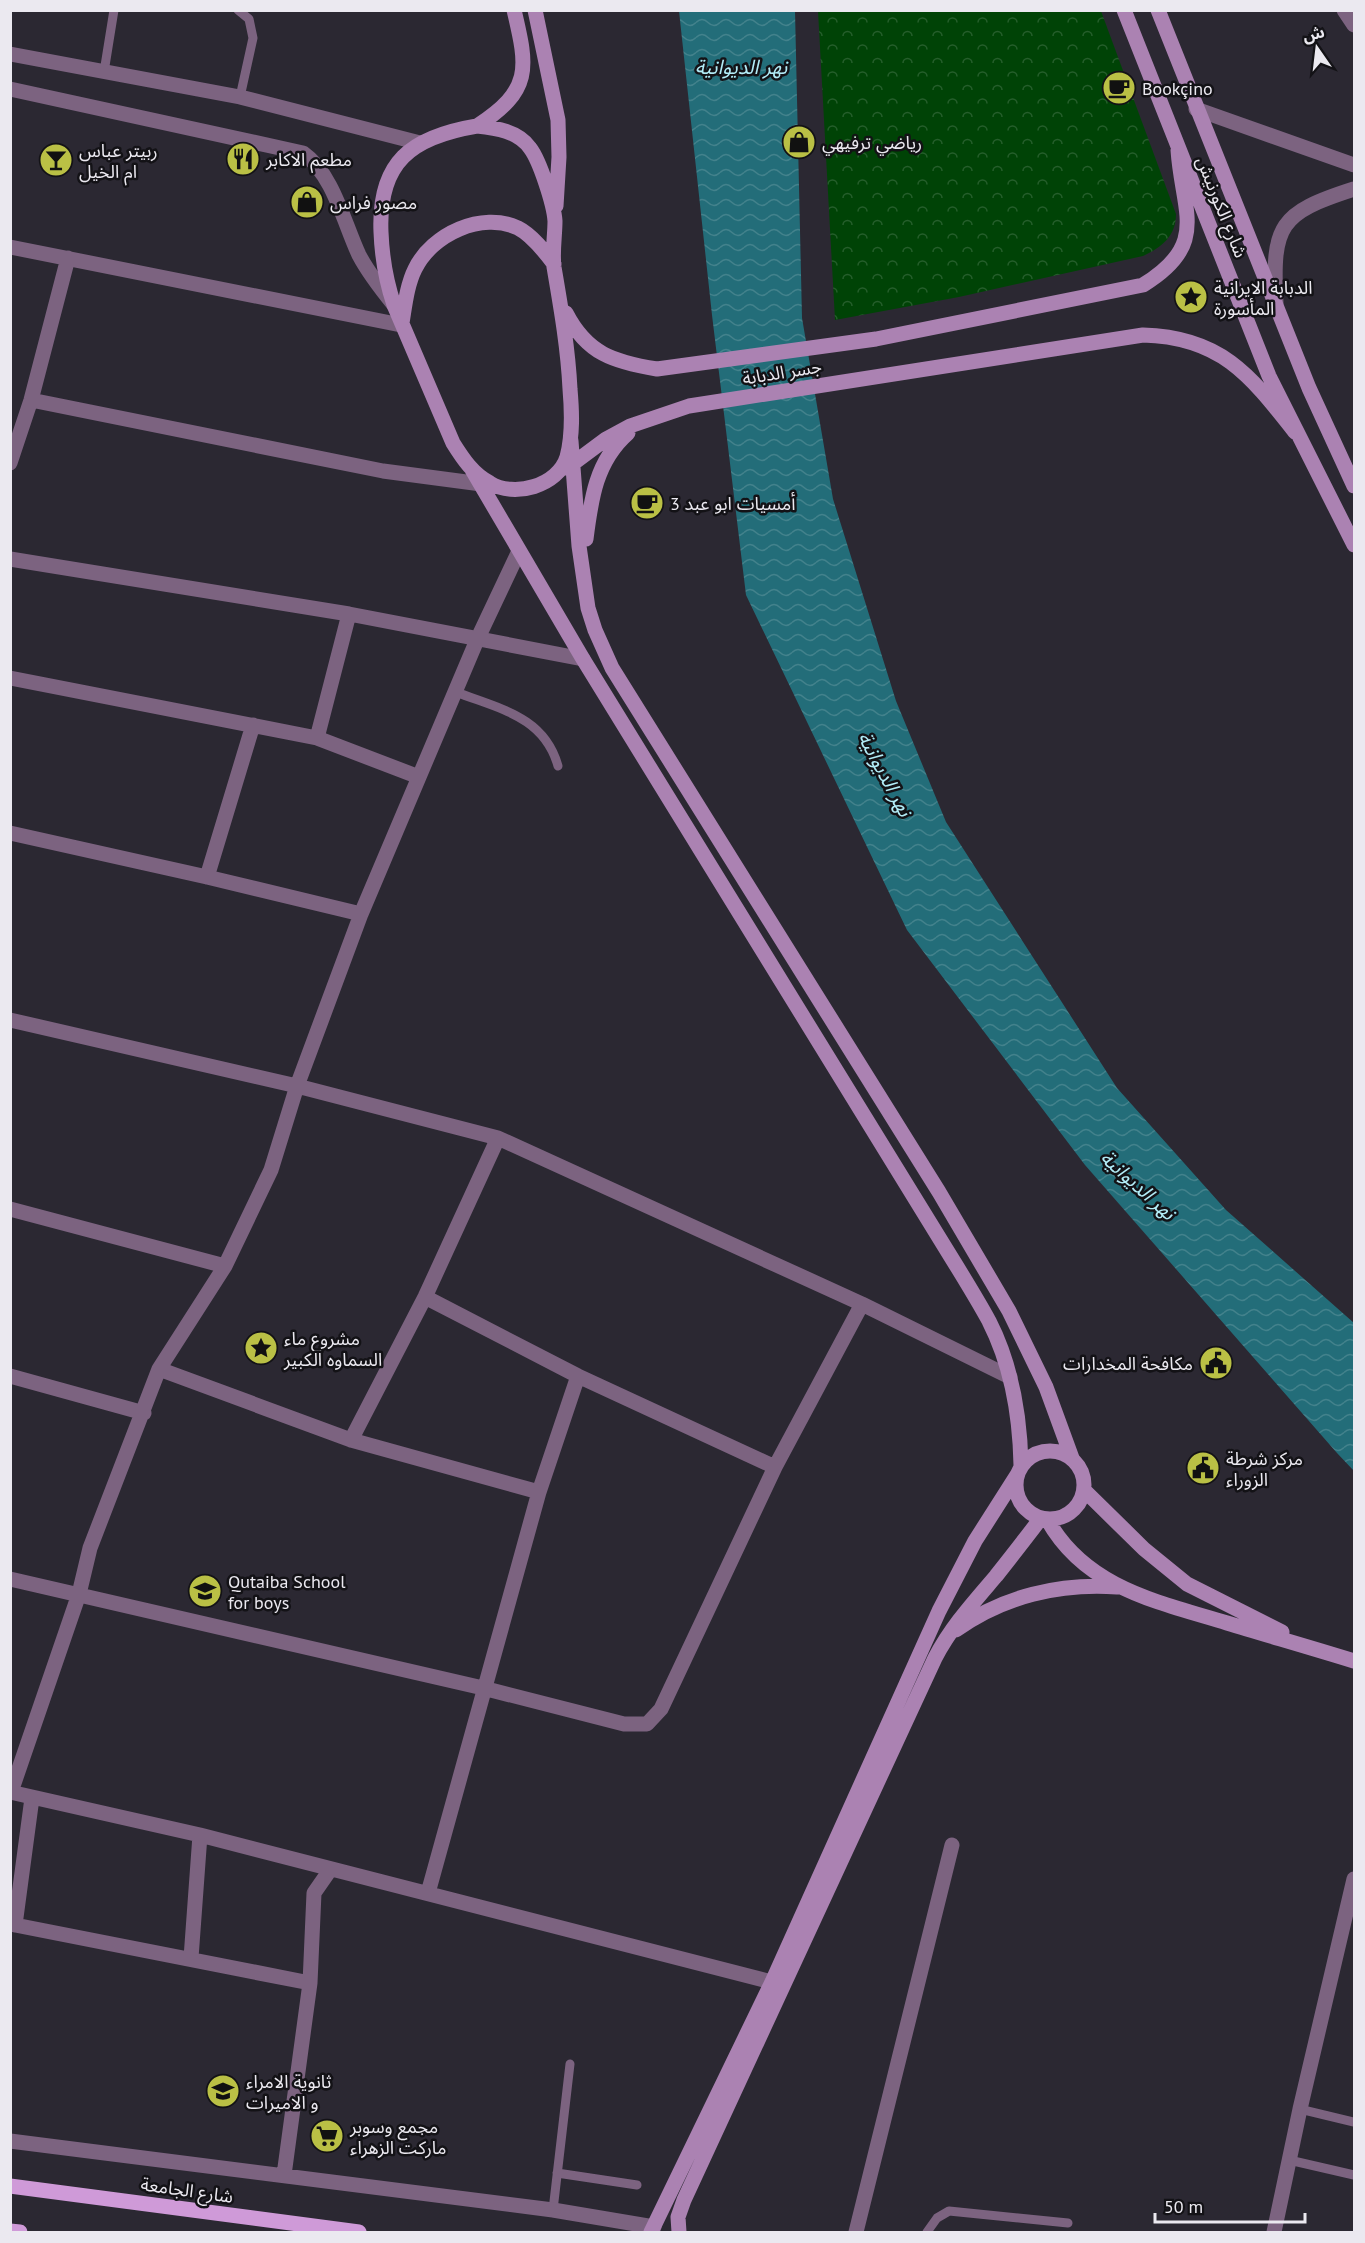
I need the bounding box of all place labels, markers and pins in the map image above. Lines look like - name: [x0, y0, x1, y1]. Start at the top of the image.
- cafe icon: Bookçino: [1101, 70, 1137, 106]
- place label: Bookçino: [1142, 77, 1213, 100]
- shop icon: رياضي ترفيهي: [781, 124, 817, 160]
- place label: رياضي ترفيهي: [822, 131, 922, 156]
- place label: ربيتر عباس ام الخيل: [79, 139, 158, 186]
- restaurant icon: مطعم الاكابر: [225, 141, 261, 177]
- bar icon: ربيتر عباس ام الخيل: [38, 142, 74, 178]
- place label: مطعم الاكابر: [265, 148, 352, 173]
- shop icon: مصور فراس: [289, 184, 325, 220]
- place label: مصور فراس: [330, 191, 417, 214]
- place label: الدبابة الايرانية المأسورة: [1214, 276, 1312, 320]
- place icon: الدبابة الايرانية المأسورة: [1173, 279, 1209, 315]
- cafe icon: أمسيات ابو عبد 3: [629, 485, 665, 521]
- place label: أمسيات ابو عبد 3: [670, 492, 795, 515]
- place label: مشروع ماء السماوه الكبير: [283, 1327, 382, 1371]
- place icon: مشروع ماء السماوه الكبير: [243, 1330, 279, 1366]
- public building icon: مكافحة المخدارات: [1198, 1345, 1234, 1381]
- place label: مكافحة المخدارات: [1063, 1352, 1193, 1375]
- place label: مركز شرطة الزوراء: [1226, 1447, 1303, 1491]
- public building icon: مركز شرطة الزوراء: [1185, 1450, 1221, 1486]
- place label: Qutaiba School for boys: [228, 1570, 346, 1614]
- school or university icon: Qutaiba School for boys: [187, 1573, 223, 1609]
- place label: ثانوية الامراء و الاميرات: [246, 2070, 331, 2114]
- school or university icon: ثانوية الامراء و الاميرات: [205, 2073, 241, 2109]
- place label: مجمع وسوبر ماركت الزهراء: [349, 2115, 447, 2159]
- supermarket icon: مجمع وسوبر ماركت الزهراء: [309, 2118, 345, 2154]

